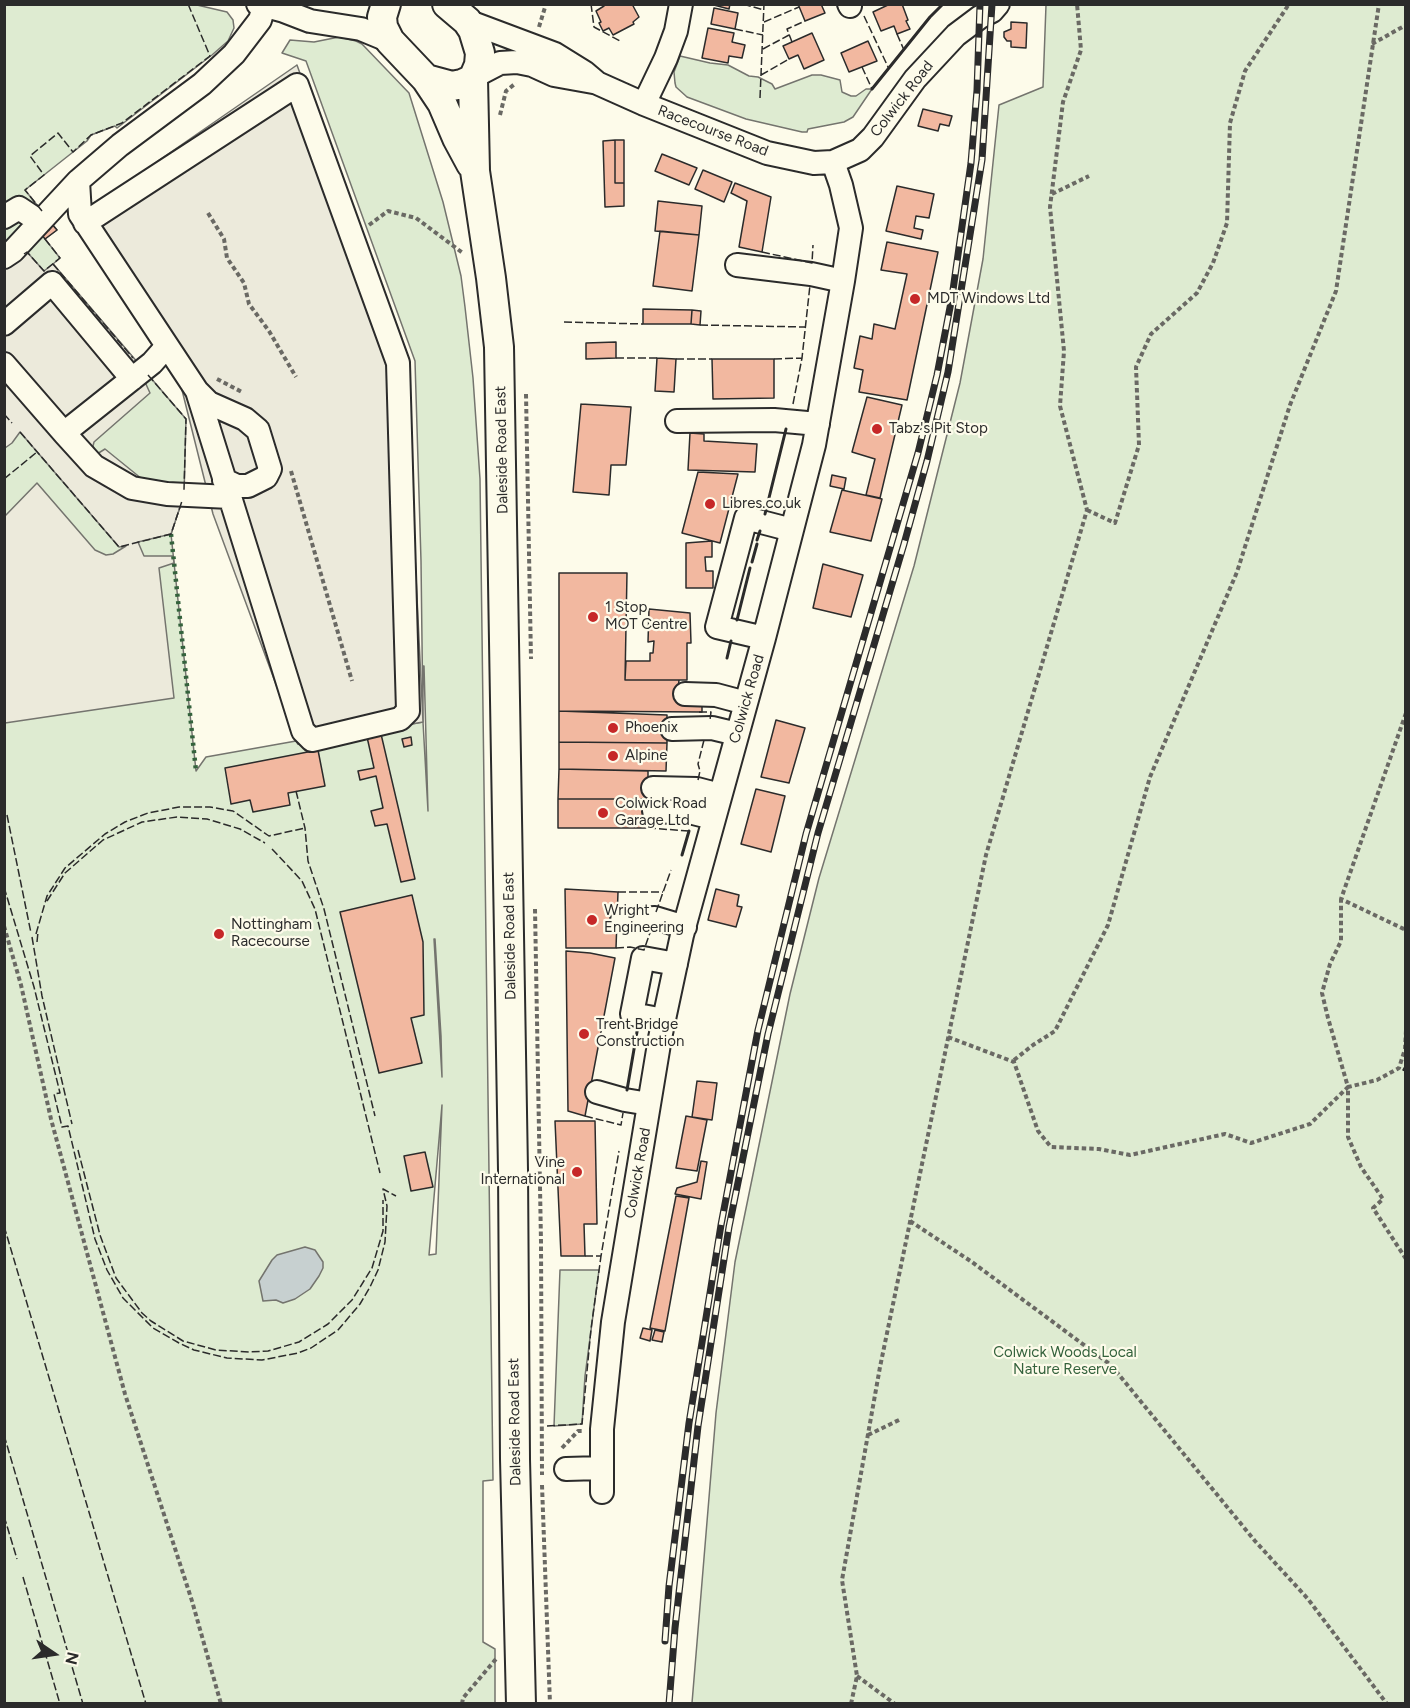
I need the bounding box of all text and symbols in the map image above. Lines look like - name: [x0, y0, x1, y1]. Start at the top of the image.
- street label: Colwick Road: [867, 57, 937, 141]
- street label: Racecourse Road: [655, 102, 771, 160]
- place label: MDT Windows Ltd: [927, 290, 1050, 308]
- marker: MDT Windows Ltd: [908, 292, 922, 306]
- street label: Daleside Road East: [492, 386, 512, 514]
- place label: Tabz's Pit Stop: [889, 420, 988, 438]
- marker: Tabz's Pit Stop: [870, 422, 884, 436]
- place label: Libres.co.uk: [722, 495, 801, 513]
- marker: Libres.co.uk: [703, 497, 717, 511]
- place label: 1 Stop MOT Centre: [605, 599, 687, 634]
- marker: 1 Stop MOT Centre: [586, 610, 600, 624]
- street label: Colwick Road: [726, 652, 768, 746]
- place label: Phoenix: [625, 719, 678, 737]
- marker: Phoenix: [606, 721, 620, 735]
- place label: Alpine: [625, 747, 667, 765]
- marker: Alpine: [606, 749, 620, 763]
- place label: Colwick Road Garage Ltd: [615, 795, 707, 830]
- marker: Colwick Road Garage Ltd: [596, 806, 610, 820]
- street label: Daleside Road East: [500, 872, 520, 1000]
- place label: Wright Engineering: [604, 902, 684, 937]
- marker: Wright Engineering: [585, 913, 599, 927]
- place label: Nottingham Racecourse: [231, 916, 312, 951]
- marker: Nottingham Racecourse: [212, 927, 226, 941]
- place label: Trent Bridge Construction: [596, 1016, 684, 1051]
- marker: Trent Bridge Construction: [577, 1027, 591, 1041]
- street label: Colwick Road: [621, 1126, 655, 1220]
- place label: Vine International: [480, 1154, 565, 1189]
- marker: Vine International: [570, 1165, 584, 1179]
- park label: Colwick Woods Local Nature Reserve: [993, 1344, 1137, 1379]
- street label: Daleside Road East: [505, 1358, 525, 1486]
- north arrow: [24, 1624, 84, 1684]
- text: N: [61, 1650, 83, 1666]

